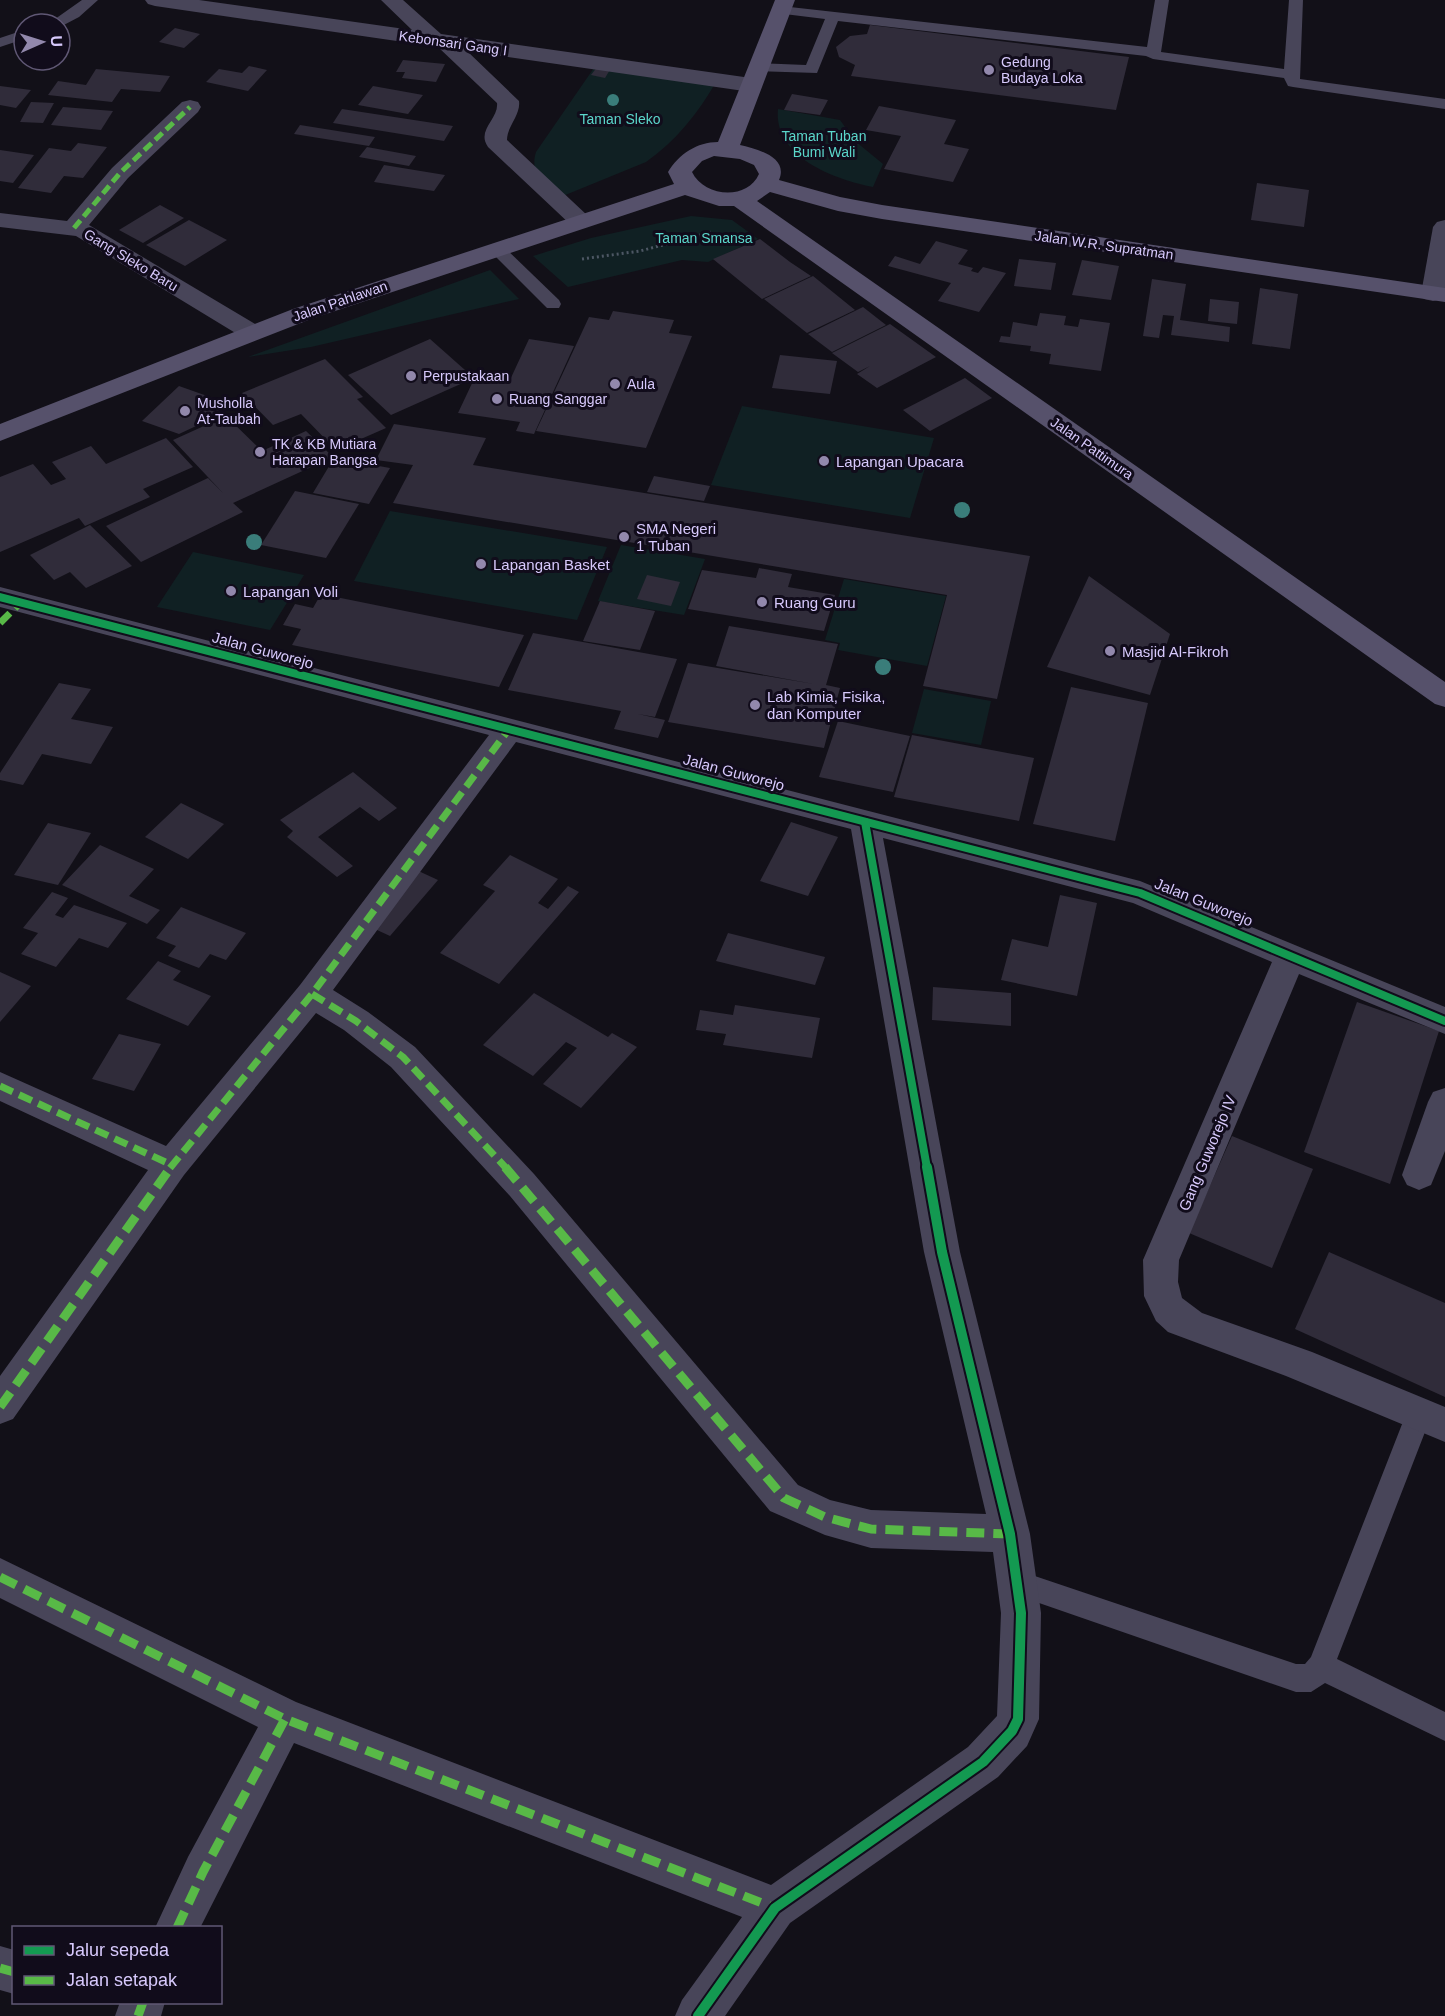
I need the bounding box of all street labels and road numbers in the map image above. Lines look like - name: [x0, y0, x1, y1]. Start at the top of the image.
- street label: Kebonsari Gang I: [398, 27, 508, 59]
- street label: Gang Sleko Baru: [81, 226, 181, 294]
- street label: Jalan W.R. Supratman: [1034, 227, 1174, 263]
- street label: Jalan Pahlawan: [291, 277, 389, 325]
- street label: Jalan Pattimura: [1048, 414, 1137, 483]
- street label: Jalan Guworejo: [210, 628, 316, 672]
- street label: Jalan Guworejo: [681, 750, 787, 794]
- street label: Jalan Guworejo: [1152, 875, 1256, 929]
- street label: Gang Guworejo IV: [1175, 1093, 1239, 1213]

